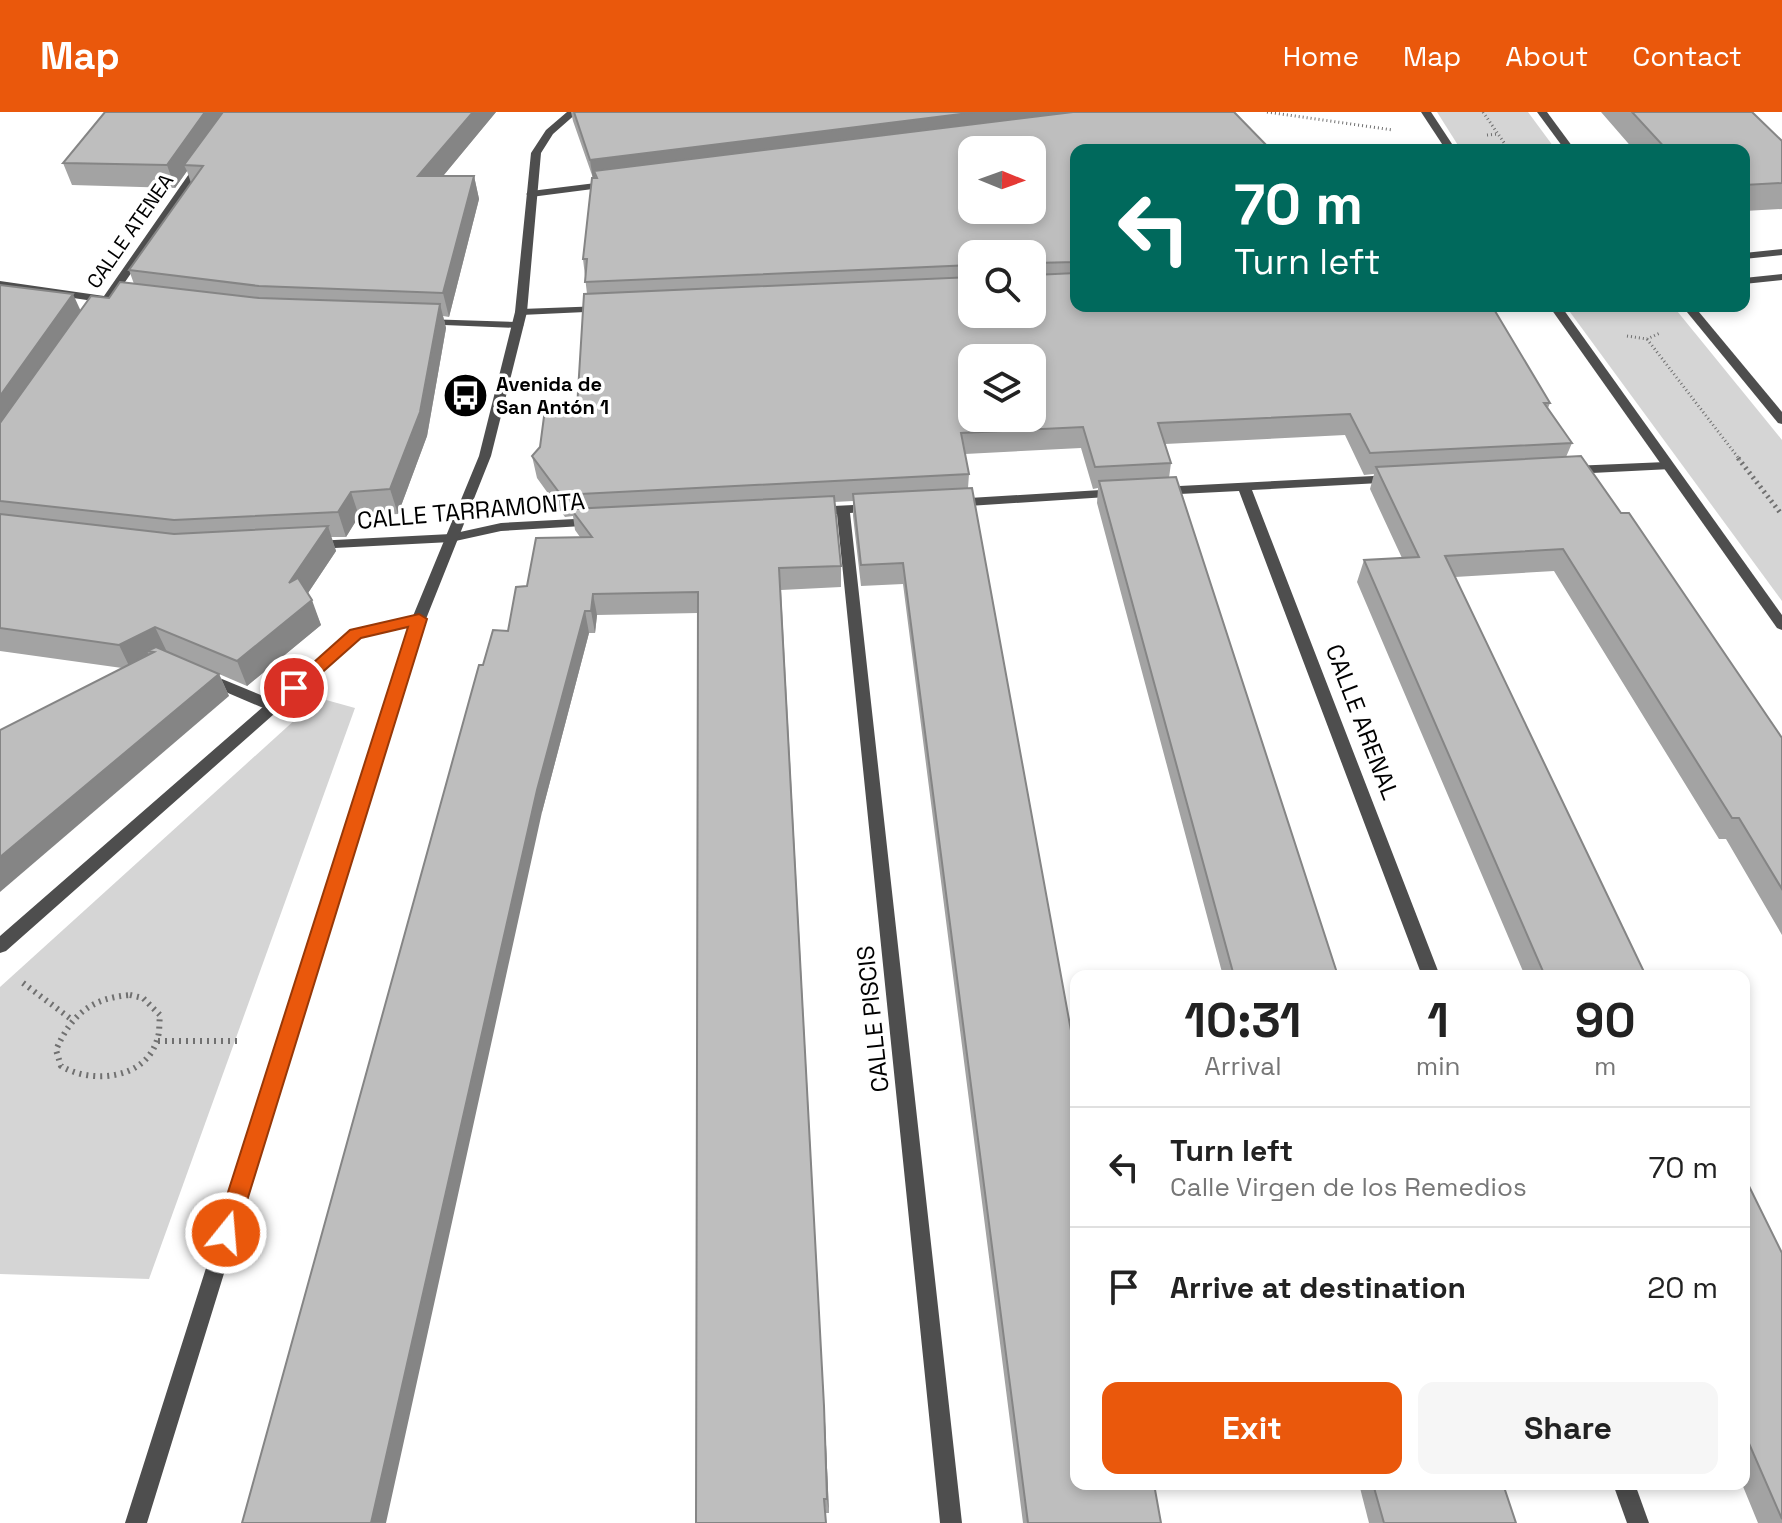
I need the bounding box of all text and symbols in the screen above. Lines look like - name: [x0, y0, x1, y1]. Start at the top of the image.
- text: Map: [40, 32, 120, 80]
- text: Home: [1283, 38, 1359, 74]
- text: Map: [1403, 38, 1461, 74]
- text: About: [1505, 38, 1588, 74]
- text: Contact: [1632, 38, 1742, 74]
- north arrow: [958, 136, 1046, 224]
- map controls: [958, 136, 1046, 432]
- street label: CALLE ATENEA: [81, 168, 179, 294]
- text: 70 m: [1234, 169, 1363, 240]
- icon: left: [1102, 176, 1206, 280]
- text: Turn left: [1234, 239, 1381, 285]
- button: search: [958, 240, 1046, 328]
- button: layers: [958, 344, 1046, 432]
- bus stop icon: Avenida de San Antón 1: [441, 371, 489, 419]
- place label: Avenida de San Antón 1: [496, 371, 609, 420]
- street label: CALLE TARRAMONTA: [356, 485, 586, 536]
- street label: CALLE ARENAL: [1319, 640, 1406, 804]
- pin: [260, 654, 328, 722]
- icon: arrive: [272, 666, 316, 710]
- street label: CALLE PISCIS: [849, 944, 896, 1094]
- text: 10:31: [1184, 990, 1301, 1051]
- text: 1: [1427, 990, 1449, 1051]
- text: 90: [1575, 990, 1636, 1051]
- text: Arrival: [1204, 1049, 1282, 1083]
- text: min: [1416, 1049, 1460, 1083]
- text: m: [1594, 1049, 1616, 1083]
- text: Turn left: [1170, 1131, 1293, 1170]
- icon: left: [1102, 1145, 1146, 1189]
- text: 70 m: [1649, 1148, 1718, 1187]
- text: Calle Virgen de los Remedios: [1170, 1170, 1527, 1204]
- position arrow: [184, 1191, 268, 1275]
- icon: arrive: [1102, 1265, 1146, 1309]
- text: Arrive at destination: [1170, 1268, 1466, 1307]
- text: 20 m: [1647, 1268, 1718, 1307]
- button: Exit: [1102, 1382, 1402, 1474]
- button: Share: [1418, 1382, 1718, 1474]

